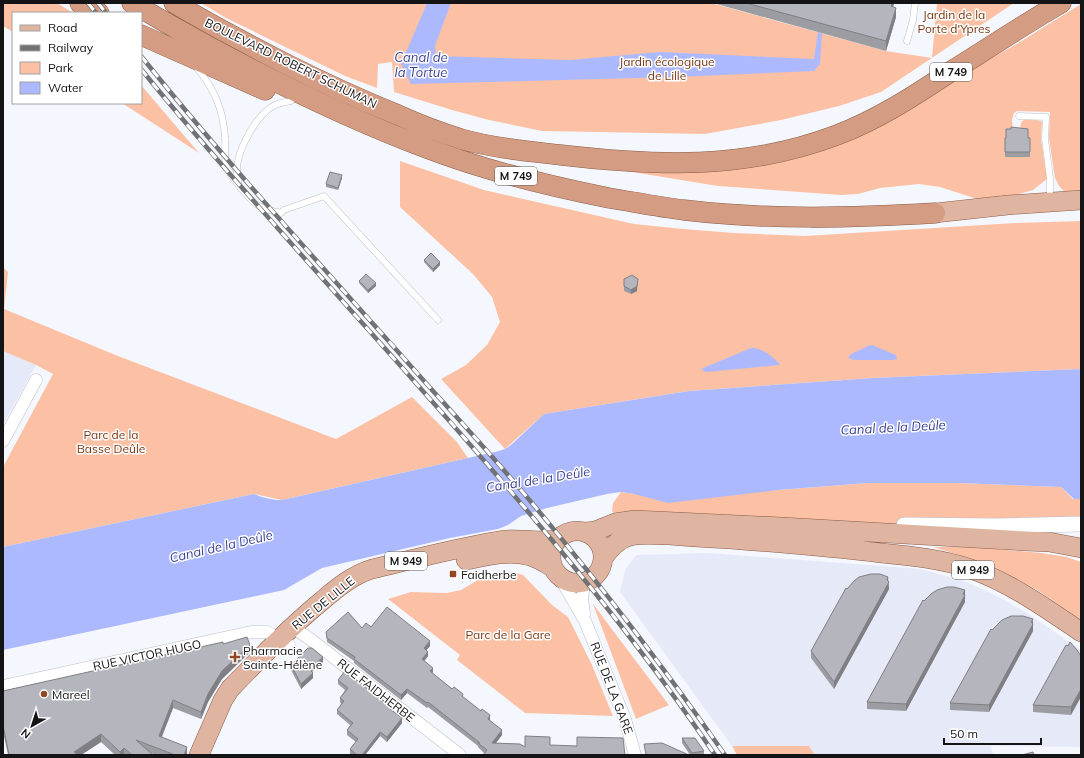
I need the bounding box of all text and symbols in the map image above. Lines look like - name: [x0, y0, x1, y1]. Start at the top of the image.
- park label: Jardin de la Porte d'Ypres: [917, 7, 991, 36]
- legend: [12, 12, 142, 104]
- street label: BOULEVARD ROBERT SCHUMAN: [203, 15, 379, 111]
- text: Road: [48, 20, 77, 35]
- text: Railway: [48, 40, 94, 55]
- water label: Canal de la Tortue: [394, 49, 448, 80]
- park label: Jardin écologique de Lille: [619, 54, 715, 83]
- text: Park: [48, 60, 74, 75]
- road number: M 749: [930, 63, 972, 81]
- text: Water: [48, 80, 84, 95]
- road number: M 749: [495, 167, 537, 185]
- water label: Canal de la Deûle: [840, 416, 946, 438]
- park label: Parc de la Basse Deûle: [77, 427, 145, 456]
- water label: Canal de la Deûle: [485, 463, 591, 495]
- water label: Canal de la Deûle: [168, 526, 274, 566]
- road number: M 949: [385, 552, 427, 570]
- road number: M 949: [952, 561, 994, 579]
- place label: Faidherbe: [461, 567, 516, 582]
- marker: Faidherbe: [448, 569, 458, 579]
- street label: RUE DE LILLE: [289, 573, 357, 633]
- park label: Parc de la Gare: [466, 627, 550, 642]
- street label: RUE VICTOR HUGO: [92, 636, 202, 674]
- street label: RUE DE LA GARE: [588, 640, 636, 736]
- place label: Pharmacie Sainte-Hélène: [243, 643, 322, 672]
- marker: Pharmacie Sainte-Hélène: [230, 652, 240, 662]
- street label: RUE FAIDHERBE: [334, 655, 418, 725]
- place label: Mareel: [52, 687, 90, 702]
- marker: Mareel: [39, 689, 49, 699]
- north arrow: [12, 706, 52, 746]
- scale bar: [944, 720, 1041, 746]
- text: N: [18, 726, 33, 742]
- text: 50 m: [950, 726, 978, 741]

